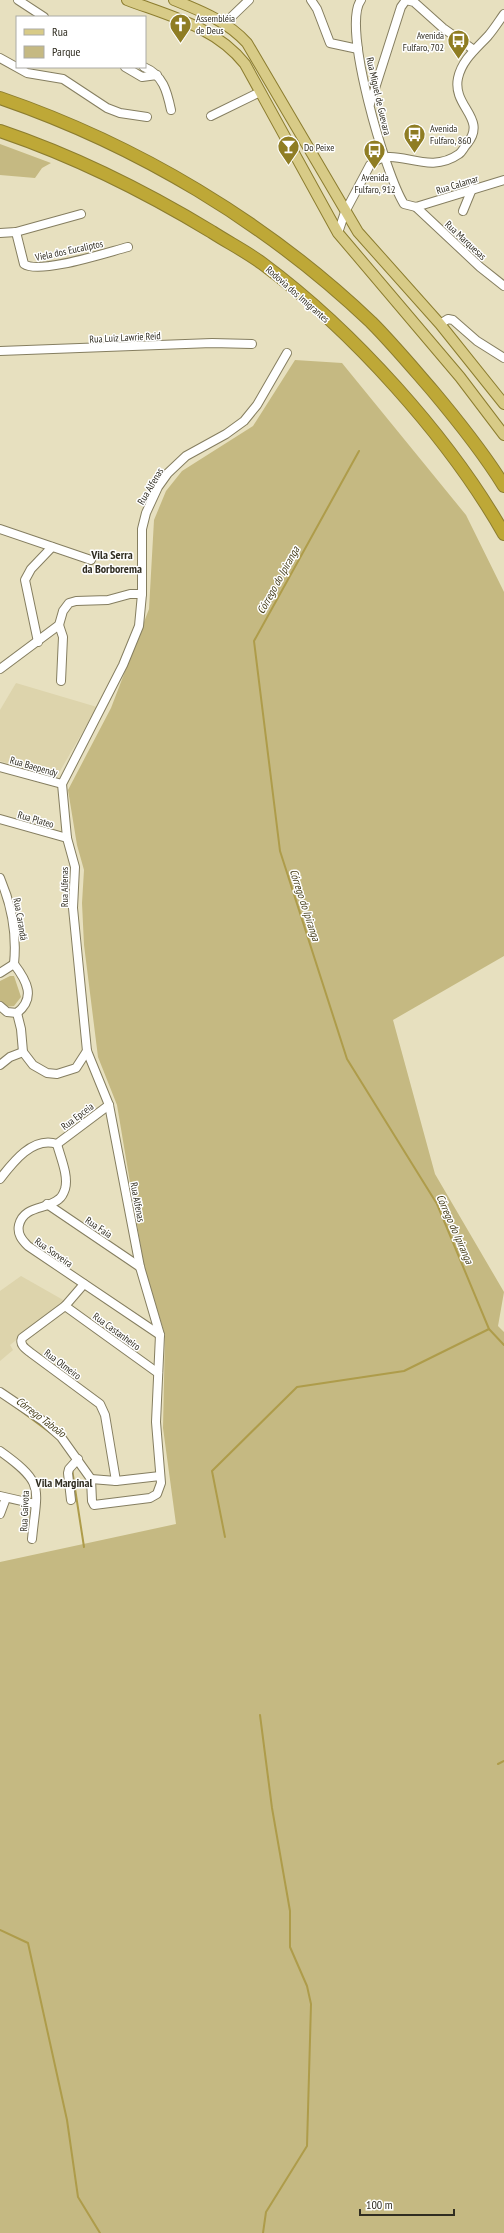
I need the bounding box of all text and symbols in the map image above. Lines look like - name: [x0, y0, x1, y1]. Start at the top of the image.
- church icon: Assembléia de Deus: [167, 11, 193, 44]
- place label: Assembléia de Deus: [196, 12, 235, 37]
- legend: [16, 16, 146, 68]
- text: Rua: [52, 24, 68, 39]
- bus stop icon: Avenida Fulfaro, 702: [446, 28, 472, 61]
- place label: Avenida Fulfaro, 702: [403, 29, 444, 54]
- text: Parque: [52, 44, 81, 59]
- street label: Rua Miguel de Guevara: [363, 56, 394, 136]
- bus stop icon: Avenida Fulfaro, 860: [402, 121, 428, 154]
- place label: Avenida Fulfaro, 860: [430, 122, 472, 147]
- bar icon: Do Peixe: [276, 134, 302, 167]
- bus stop icon: Avenida Fulfaro, 912: [362, 138, 388, 171]
- place label: Do Peixe: [304, 141, 334, 154]
- place label: Avenida Fulfaro, 912: [354, 171, 396, 196]
- street label: Rua Calamar: [435, 172, 480, 197]
- street label: Rua Marquesas: [442, 218, 490, 263]
- street label: Viela dos Eucaliptos: [33, 237, 105, 264]
- street label: Rodovia dos Imigrantes: [263, 263, 333, 326]
- street label: Rua Luiz Lawrie Reid: [89, 329, 161, 346]
- street label: Rua Alfenas: [134, 465, 167, 507]
- water label: Córrego do Ipiranga: [254, 543, 303, 616]
- district label: Vila Serra da Borborema: [82, 547, 142, 576]
- street label: Rua Baependy: [8, 753, 59, 780]
- street label: Rua Plateo: [16, 808, 56, 831]
- street label: Rua Alfenas: [58, 866, 71, 907]
- water label: Córrego do Ipiranga: [287, 867, 323, 943]
- street label: Rua Carandá: [10, 897, 31, 941]
- street label: Rua Epceia: [58, 1100, 96, 1133]
- street label: Rua Alfenas: [127, 1181, 148, 1224]
- water label: Córrego do Ipiranga: [433, 1192, 477, 1267]
- street label: Rua Faia: [83, 1214, 115, 1241]
- street label: Rua Sorveira: [32, 1235, 75, 1270]
- street label: Rua Castanheiro: [90, 1310, 143, 1353]
- street label: Rua Olmeiro: [42, 1346, 84, 1383]
- water label: Córrego Taboão: [13, 1394, 70, 1441]
- district label: Vila Marginal: [35, 1475, 92, 1490]
- street label: Rua Gaivota: [17, 1490, 32, 1532]
- scale bar: [360, 2191, 454, 2217]
- text: 100 m: [366, 2197, 393, 2212]

